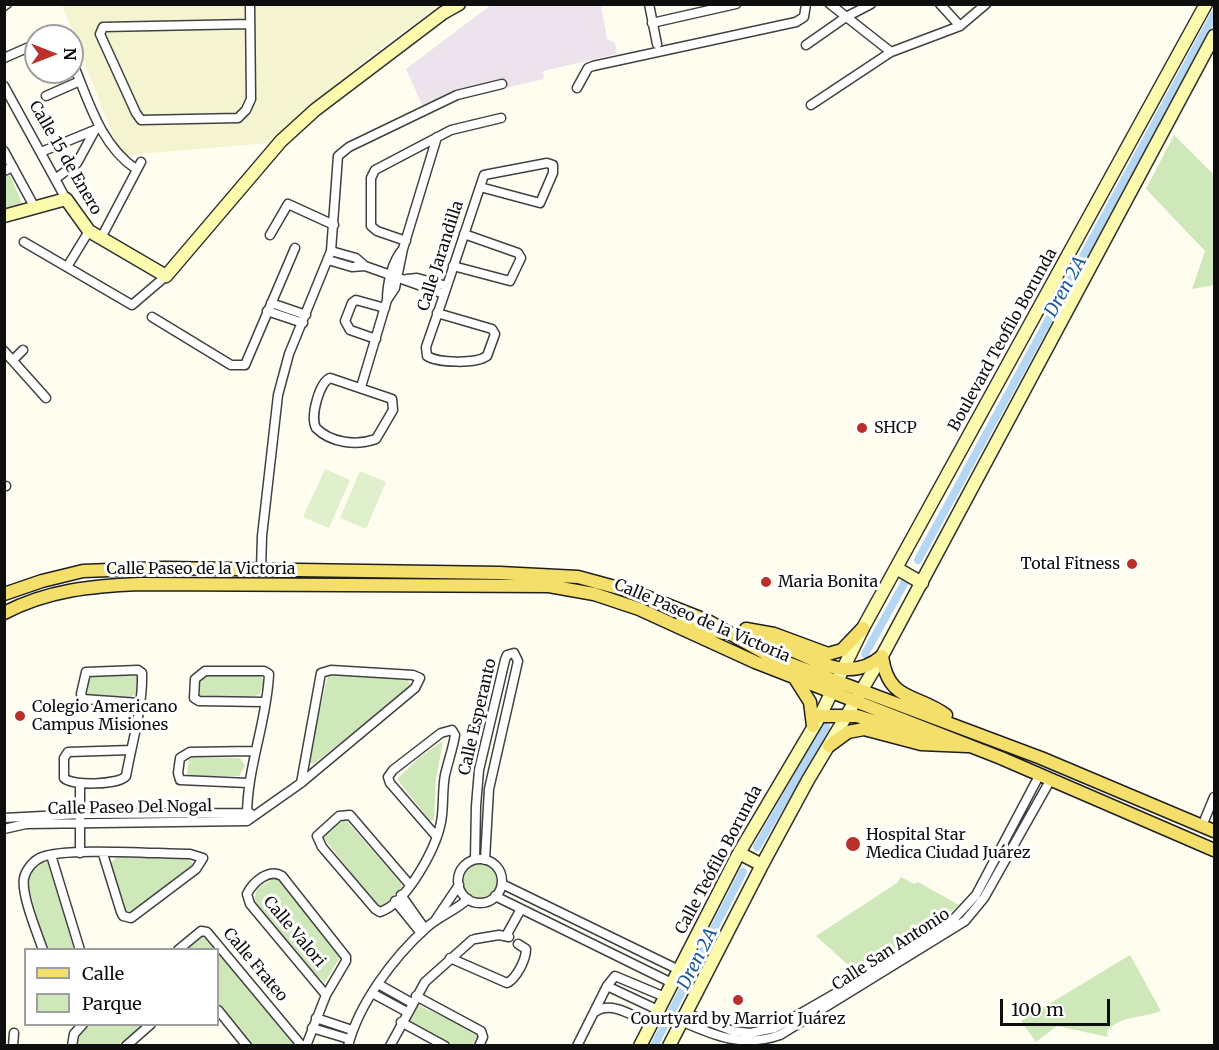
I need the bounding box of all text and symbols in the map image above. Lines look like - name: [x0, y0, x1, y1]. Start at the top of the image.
- north arrow: [24, 24, 84, 84]
- text: N: [60, 48, 80, 60]
- street label: Calle 15 de Enero: [25, 98, 105, 218]
- street label: Calle Jarandilla: [414, 198, 468, 314]
- street label: Boulevard Teofilo Borunda: [945, 245, 1061, 435]
- water label: Dren 2A: [1041, 253, 1091, 321]
- place label: SHCP: [874, 418, 917, 438]
- marker: SHCP: [855, 421, 869, 435]
- place label: Total Fitness: [1021, 554, 1120, 574]
- marker: Total Fitness: [1125, 557, 1139, 571]
- street label: Calle Paseo de la Victoria: [107, 559, 295, 579]
- place label: Maria Bonita: [778, 572, 878, 592]
- street label: Calle Paseo de la Victoria: [611, 575, 793, 667]
- marker: Maria Bonita: [759, 575, 773, 589]
- street label: Calle Esperanto: [455, 657, 501, 777]
- place label: Colegio Americano Campus Misiones: [32, 697, 177, 735]
- marker: Colegio Americano Campus Misiones: [13, 709, 27, 723]
- street label: Calle Teófilo Borunda: [672, 782, 766, 938]
- street label: Calle Paseo Del Nogal: [48, 797, 212, 819]
- place label: Hospital Star Medica Ciudad Juárez: [866, 825, 1030, 863]
- marker: Hospital Star Medica Ciudad Juárez: [844, 835, 862, 853]
- street label: Calle Valori: [259, 893, 329, 971]
- street label: Calle San Antonio: [829, 905, 953, 995]
- street label: Calle Frateo: [219, 924, 291, 1006]
- water label: Dren 2A: [673, 925, 723, 993]
- legend: [24, 948, 219, 1026]
- text: Calle: [82, 962, 124, 985]
- scale bar: [1003, 987, 1112, 1025]
- text: Parque: [82, 992, 142, 1015]
- marker: Courtyard by Marriot Juárez: [731, 993, 745, 1007]
- text: 100 m: [1011, 998, 1064, 1021]
- place label: Courtyard by Marriot Juárez: [631, 1009, 845, 1029]

